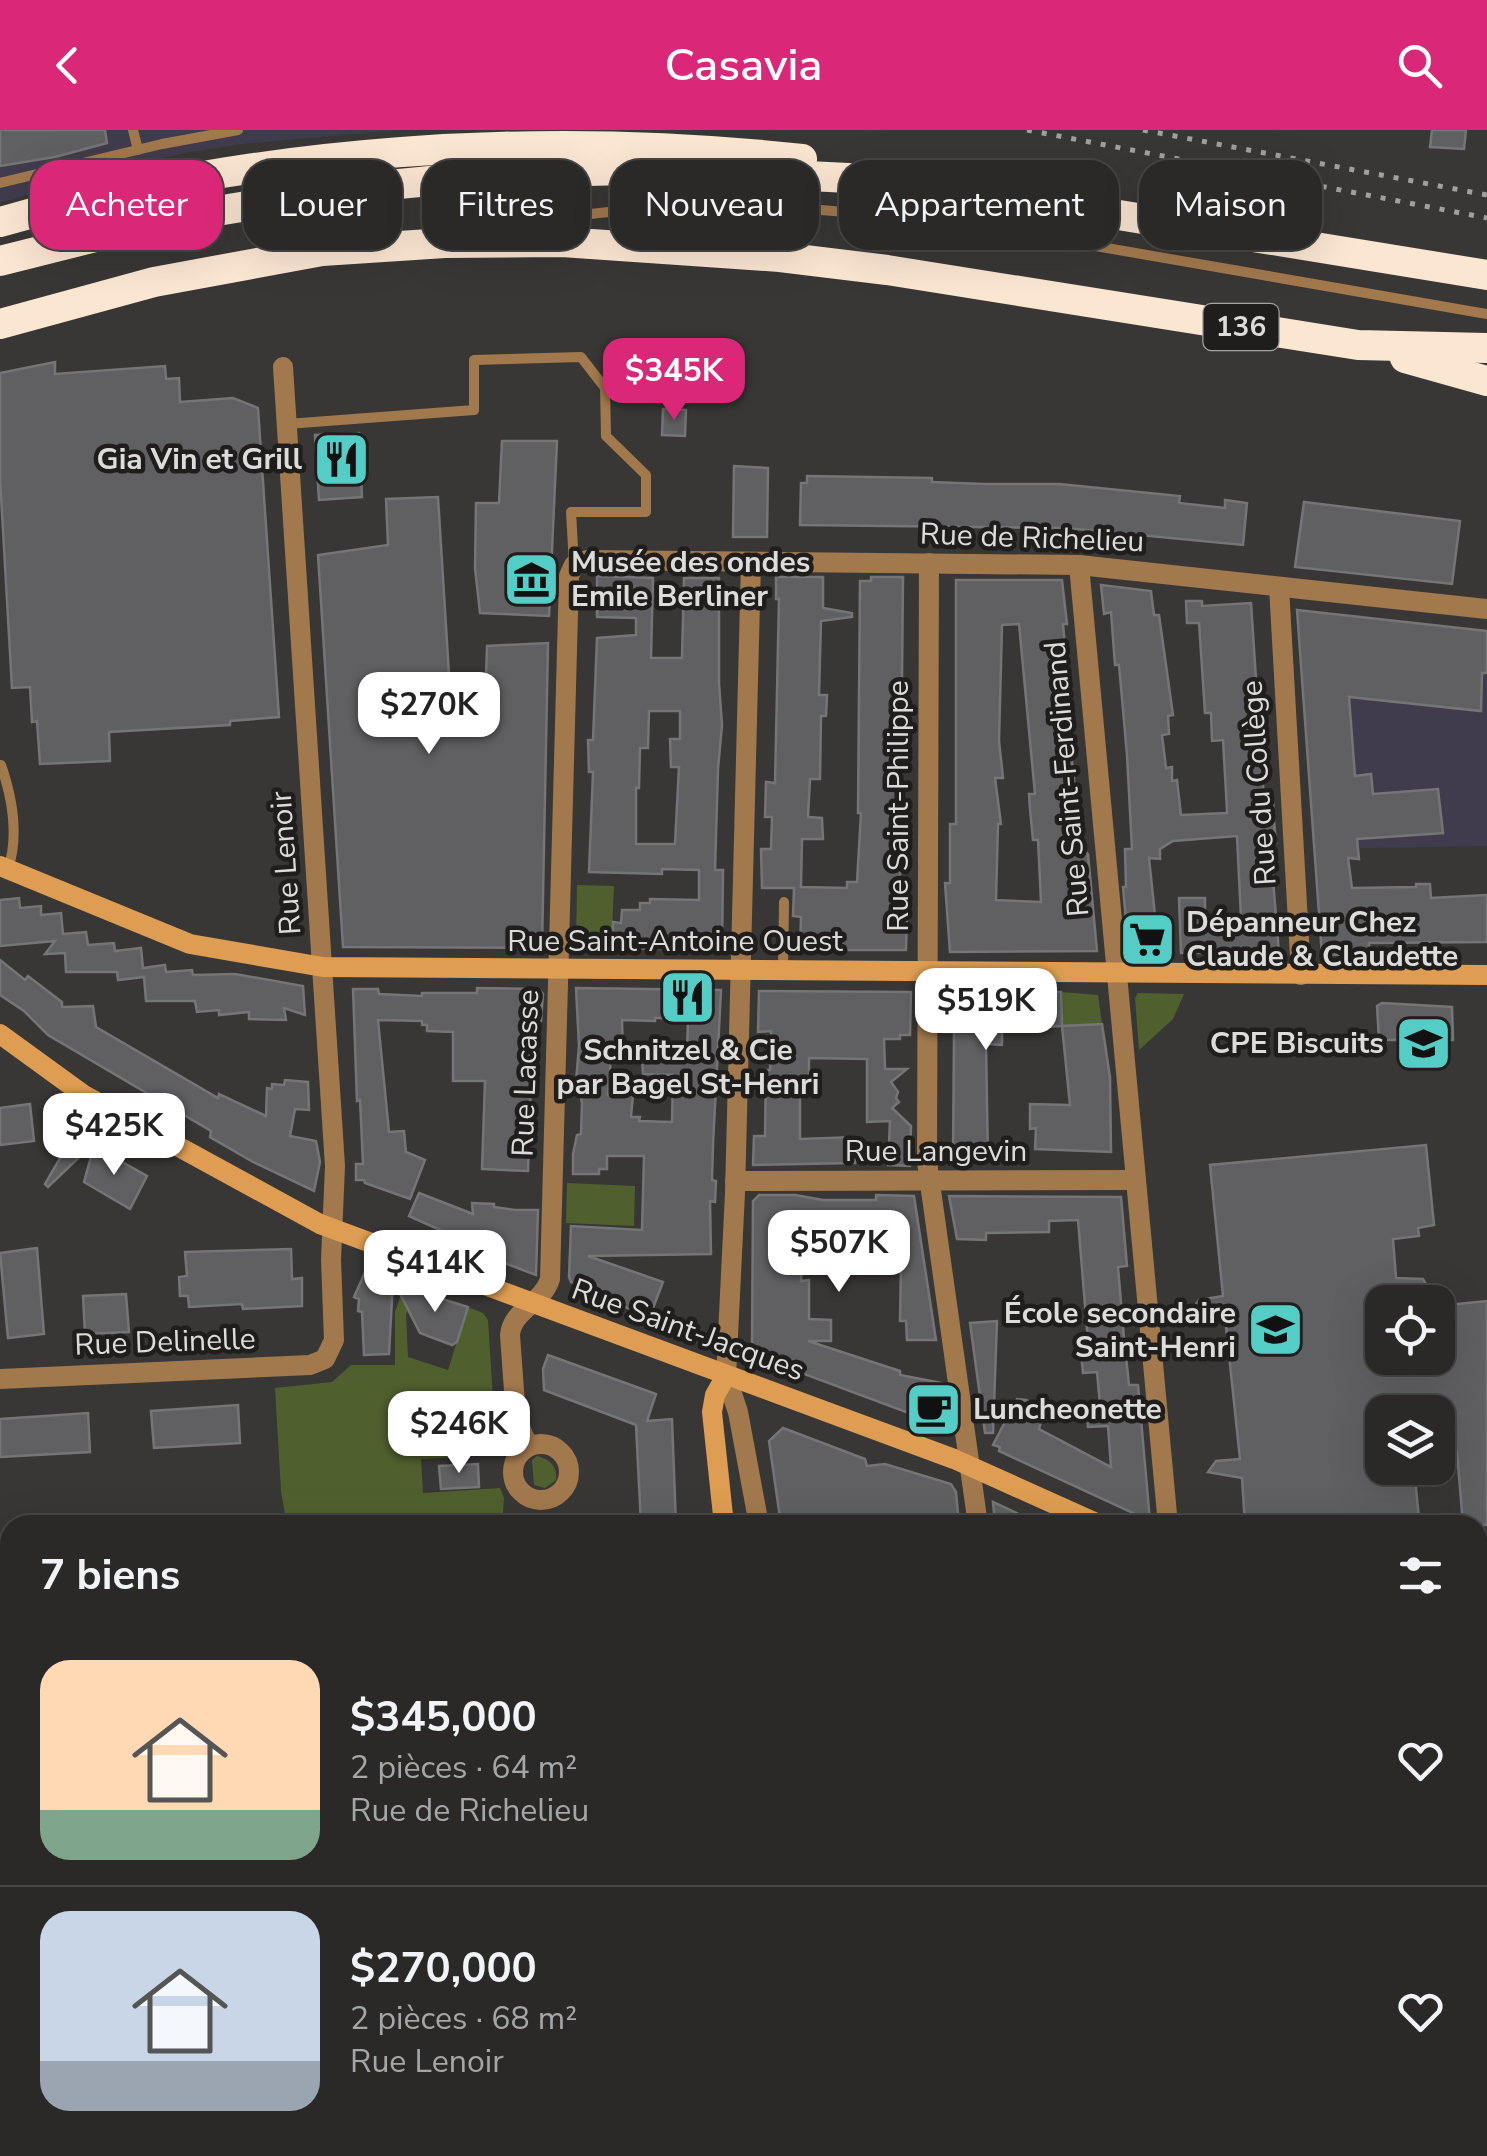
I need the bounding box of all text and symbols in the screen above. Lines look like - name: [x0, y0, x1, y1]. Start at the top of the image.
- text: Casavia: [664, 35, 823, 96]
- icon: back: [40, 38, 95, 93]
- icon: search: [1392, 38, 1447, 93]
- chip: Acheter: [30, 160, 223, 250]
- chip: Louer: [243, 160, 402, 250]
- chip: Filtres: [422, 160, 590, 250]
- chip: Nouveau: [610, 160, 819, 250]
- chip: Appartement: [839, 160, 1119, 250]
- chip: Maison: [1139, 160, 1322, 250]
- road number: 136: [1204, 304, 1278, 350]
- pin: $345K: [604, 338, 744, 423]
- text: $345K: [625, 349, 723, 392]
- restaurant icon: Gia Vin et Grill: [311, 429, 371, 489]
- place label: Gia Vin et Grill: [97, 439, 302, 480]
- street label: Rue de Richelieu: [919, 514, 1145, 562]
- place label: Musée des ondes Emile Berliner: [571, 542, 810, 617]
- museum icon: Musée des ondes Emile Berliner: [502, 549, 562, 609]
- street label: Rue Saint-Ferdinand: [1035, 640, 1099, 918]
- pin: $270K: [359, 672, 499, 757]
- street label: Rue du Collège: [1231, 679, 1287, 887]
- street label: Rue Saint-Philippe: [878, 680, 919, 932]
- text: $270K: [380, 683, 478, 726]
- street label: Rue Lenoir: [261, 789, 311, 936]
- place label: Dépanneur Chez Claude & Claudette: [1186, 902, 1458, 977]
- supermarket icon: Dépanneur Chez Claude & Claudette: [1117, 909, 1177, 969]
- street label: Rue Saint-Antoine Ouest: [507, 921, 843, 962]
- restaurant icon: Schnitzel & Cie par Bagel St-Henri: [658, 968, 718, 1028]
- pin: $519K: [916, 968, 1056, 1053]
- text: $519K: [937, 979, 1035, 1022]
- street label: Rue Lacasse: [503, 989, 549, 1157]
- school or university icon: CPE Biscuits: [1393, 1013, 1453, 1073]
- place label: CPE Biscuits: [1210, 1023, 1384, 1064]
- place label: Schnitzel & Cie par Bagel St-Henri: [557, 1030, 819, 1105]
- pin: $425K: [44, 1093, 184, 1178]
- text: $425K: [65, 1104, 163, 1147]
- street label: Rue Langevin: [845, 1131, 1027, 1172]
- pin: $507K: [769, 1210, 909, 1295]
- text: $507K: [790, 1221, 888, 1264]
- pin: $414K: [365, 1230, 505, 1315]
- text: $414K: [386, 1241, 484, 1284]
- street label: Rue Saint-Jacques: [566, 1269, 810, 1391]
- map controls: [1365, 1285, 1455, 1485]
- button: locate: [1365, 1285, 1455, 1375]
- place label: École secondaire Saint-Henri: [1004, 1293, 1236, 1368]
- school or university icon: École secondaire Saint-Henri: [1245, 1300, 1305, 1360]
- street label: Rue Delinelle: [74, 1318, 256, 1366]
- cafe icon: Luncheonette: [904, 1379, 964, 1439]
- place label: Luncheonette: [973, 1389, 1162, 1430]
- pin: $246K: [389, 1391, 529, 1476]
- button: layers: [1365, 1395, 1455, 1485]
- text: $246K: [410, 1402, 508, 1445]
- text: 7 biens: [40, 1547, 180, 1604]
- icon: filters: [1393, 1548, 1448, 1603]
- text: $345,000: [350, 1689, 537, 1746]
- icon: home: [120, 1700, 240, 1820]
- icon: heart: [1393, 1733, 1448, 1788]
- text: 2 pièces · 64 m²: [350, 1746, 577, 1789]
- text: Rue de Richelieu: [350, 1789, 589, 1832]
- text: $270,000: [350, 1940, 537, 1997]
- icon: home: [120, 1951, 240, 2071]
- icon: heart: [1393, 1984, 1448, 2039]
- text: 2 pièces · 68 m²: [350, 1997, 577, 2040]
- text: Rue Lenoir: [350, 2040, 504, 2083]

